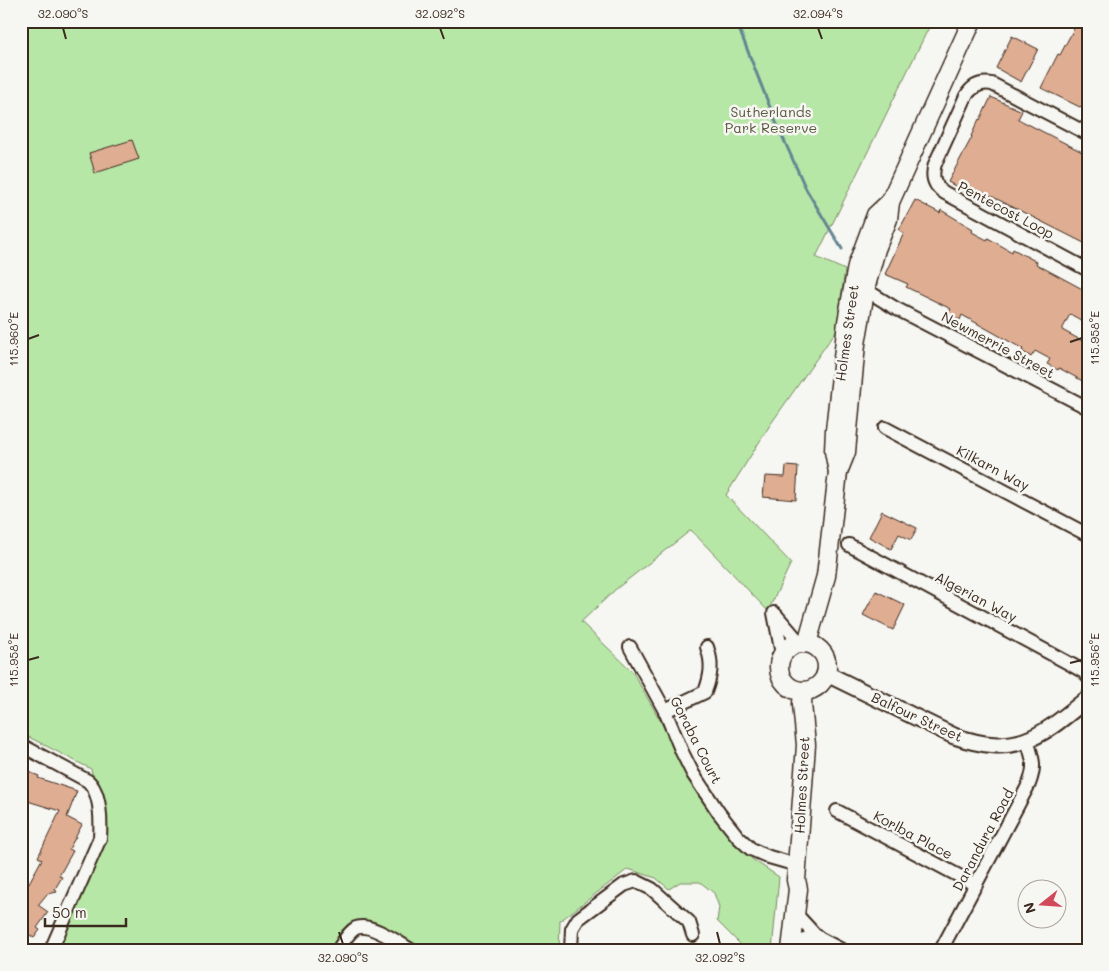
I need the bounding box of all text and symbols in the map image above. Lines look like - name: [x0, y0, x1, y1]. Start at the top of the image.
- text: 32.090°S: [38, 5, 89, 21]
- text: 32.092°S: [415, 5, 465, 21]
- text: 32.094°S: [793, 5, 843, 21]
- park label: Sutherlands Park Reserve: [725, 102, 817, 137]
- street label: Pentecost Loop: [955, 176, 1058, 243]
- street label: Holmes Street: [830, 283, 863, 383]
- street label: Newmerrie Street: [938, 307, 1058, 382]
- text: 115.958°E: [1086, 311, 1102, 365]
- text: 115.960°E: [5, 312, 21, 366]
- street label: Kilkarn Way: [953, 440, 1033, 495]
- street label: Algerian Way: [932, 567, 1021, 626]
- text: 115.958°E: [5, 633, 21, 687]
- text: 115.956°E: [1086, 633, 1102, 687]
- street label: Balfour Street: [869, 687, 966, 746]
- street label: Goraba Court: [666, 693, 727, 787]
- street label: Holmes Street: [789, 736, 814, 834]
- street label: Darandura Road: [948, 785, 1018, 894]
- street label: Korlba Place: [870, 806, 956, 863]
- north arrow: [1016, 878, 1066, 928]
- scale bar: [45, 896, 126, 928]
- text: N: [1018, 900, 1040, 916]
- text: 50 m: [52, 902, 87, 922]
- text: 32.090°S: [318, 949, 369, 965]
- text: 32.092°S: [695, 949, 745, 965]

